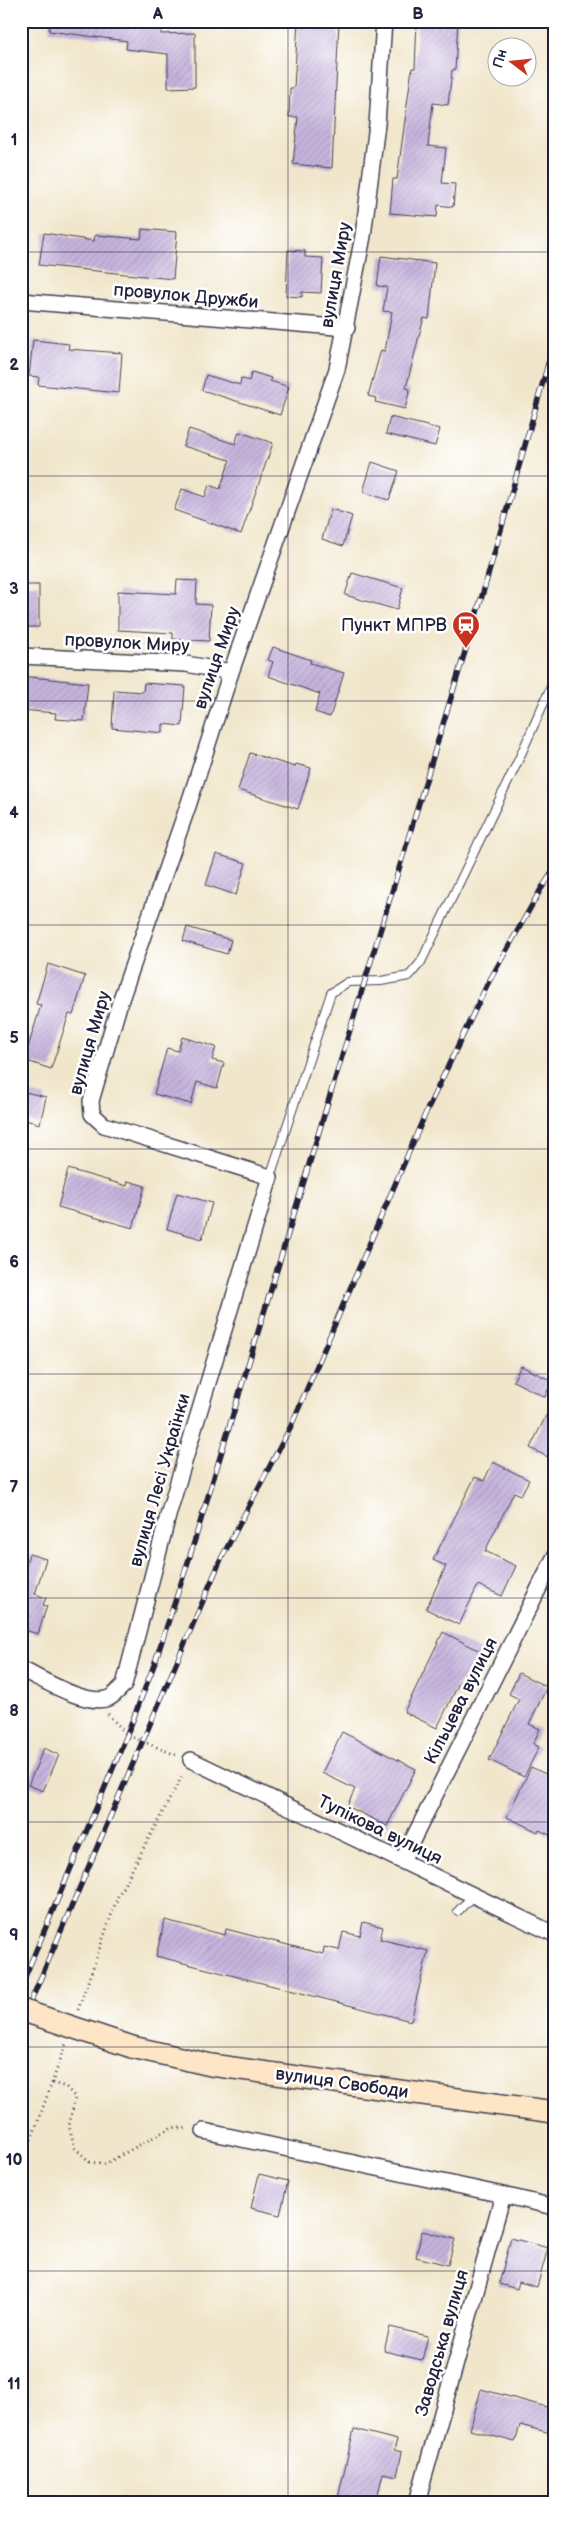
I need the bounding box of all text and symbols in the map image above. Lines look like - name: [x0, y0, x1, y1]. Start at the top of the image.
- text: A: [152, 5, 163, 24]
- text: B: [412, 5, 424, 24]
- north arrow: [488, 38, 538, 88]
- text: Пн: [489, 47, 511, 70]
- text: 1: [11, 131, 17, 150]
- street label: вулиця Миру: [316, 220, 356, 330]
- street label: провулок Дружби: [113, 279, 259, 313]
- text: 2: [9, 356, 19, 375]
- text: 3: [9, 580, 19, 599]
- street label: вулиця Миру: [190, 603, 245, 712]
- station icon: Пункт МПРВ: [451, 610, 481, 649]
- place label: Пункт МПРВ: [341, 615, 447, 636]
- street label: провулок Миру: [64, 629, 191, 657]
- text: 4: [9, 804, 19, 823]
- street label: вулиця Миру: [65, 988, 115, 1097]
- text: 5: [9, 1029, 19, 1048]
- text: 6: [9, 1253, 19, 1272]
- street label: вулиця Лесі Українки: [125, 1391, 195, 1569]
- text: 7: [10, 1478, 19, 1497]
- street label: Кільцева вулиця: [420, 1634, 502, 1768]
- text: 8: [9, 1702, 19, 1721]
- street label: Тупікова вулиця: [314, 1791, 446, 1869]
- text: 9: [9, 1926, 19, 1945]
- street label: вулиця Свободи: [274, 2063, 410, 2103]
- text: 10: [6, 2151, 22, 2170]
- street label: Заводська вулиця: [411, 2267, 473, 2419]
- text: 11: [7, 2375, 21, 2394]

